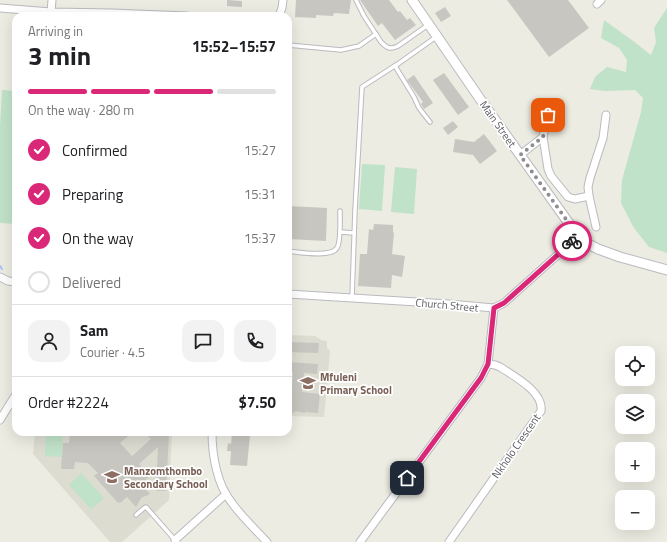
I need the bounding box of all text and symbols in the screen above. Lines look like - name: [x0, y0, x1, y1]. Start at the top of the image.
- text: Arriving in: [28, 21, 83, 41]
- text: 15:52–15:57: [192, 35, 276, 58]
- text: 3 min: [28, 36, 91, 75]
- street label: Main Street: [476, 97, 520, 151]
- pin: [531, 98, 565, 132]
- text: On the way · 280 m: [28, 100, 134, 120]
- icon: bag: [537, 104, 559, 126]
- icon: check: [28, 139, 50, 161]
- text: Confirmed: [62, 139, 127, 162]
- text: 15:27: [244, 140, 276, 160]
- icon: check: [28, 183, 50, 205]
- text: Preparing: [62, 183, 123, 206]
- text: 15:31: [244, 184, 276, 204]
- courier: [552, 221, 592, 261]
- icon: check: [28, 227, 50, 249]
- text: On the way: [62, 227, 134, 250]
- text: 15:37: [244, 228, 276, 248]
- icon: bike: [561, 230, 583, 252]
- text: Delivered: [62, 271, 121, 294]
- street label: Church Street: [415, 294, 479, 316]
- text: Sam: [80, 319, 108, 342]
- button: person: [28, 320, 70, 362]
- button: chat: [182, 320, 224, 362]
- button: phone: [234, 320, 276, 362]
- text: Courier · 4.5: [80, 342, 145, 362]
- map controls: [615, 346, 655, 530]
- button: locate: [615, 346, 655, 386]
- place label: Mfuleni Primary School: [320, 369, 392, 398]
- school or university icon: Mfuleni Primary School: [299, 374, 317, 392]
- text: Order #2224: [28, 391, 109, 414]
- text: $7.50: [239, 391, 276, 414]
- button: layers: [615, 394, 655, 434]
- street label: Nkholo Crescent: [488, 410, 544, 482]
- button: +: [615, 442, 655, 482]
- pin: [390, 461, 424, 495]
- place label: Manzomthombo Secondary School: [124, 463, 208, 492]
- icon: home: [396, 467, 418, 489]
- school or university icon: Manzomthombo Secondary School: [103, 468, 121, 486]
- button: −: [615, 490, 655, 530]

